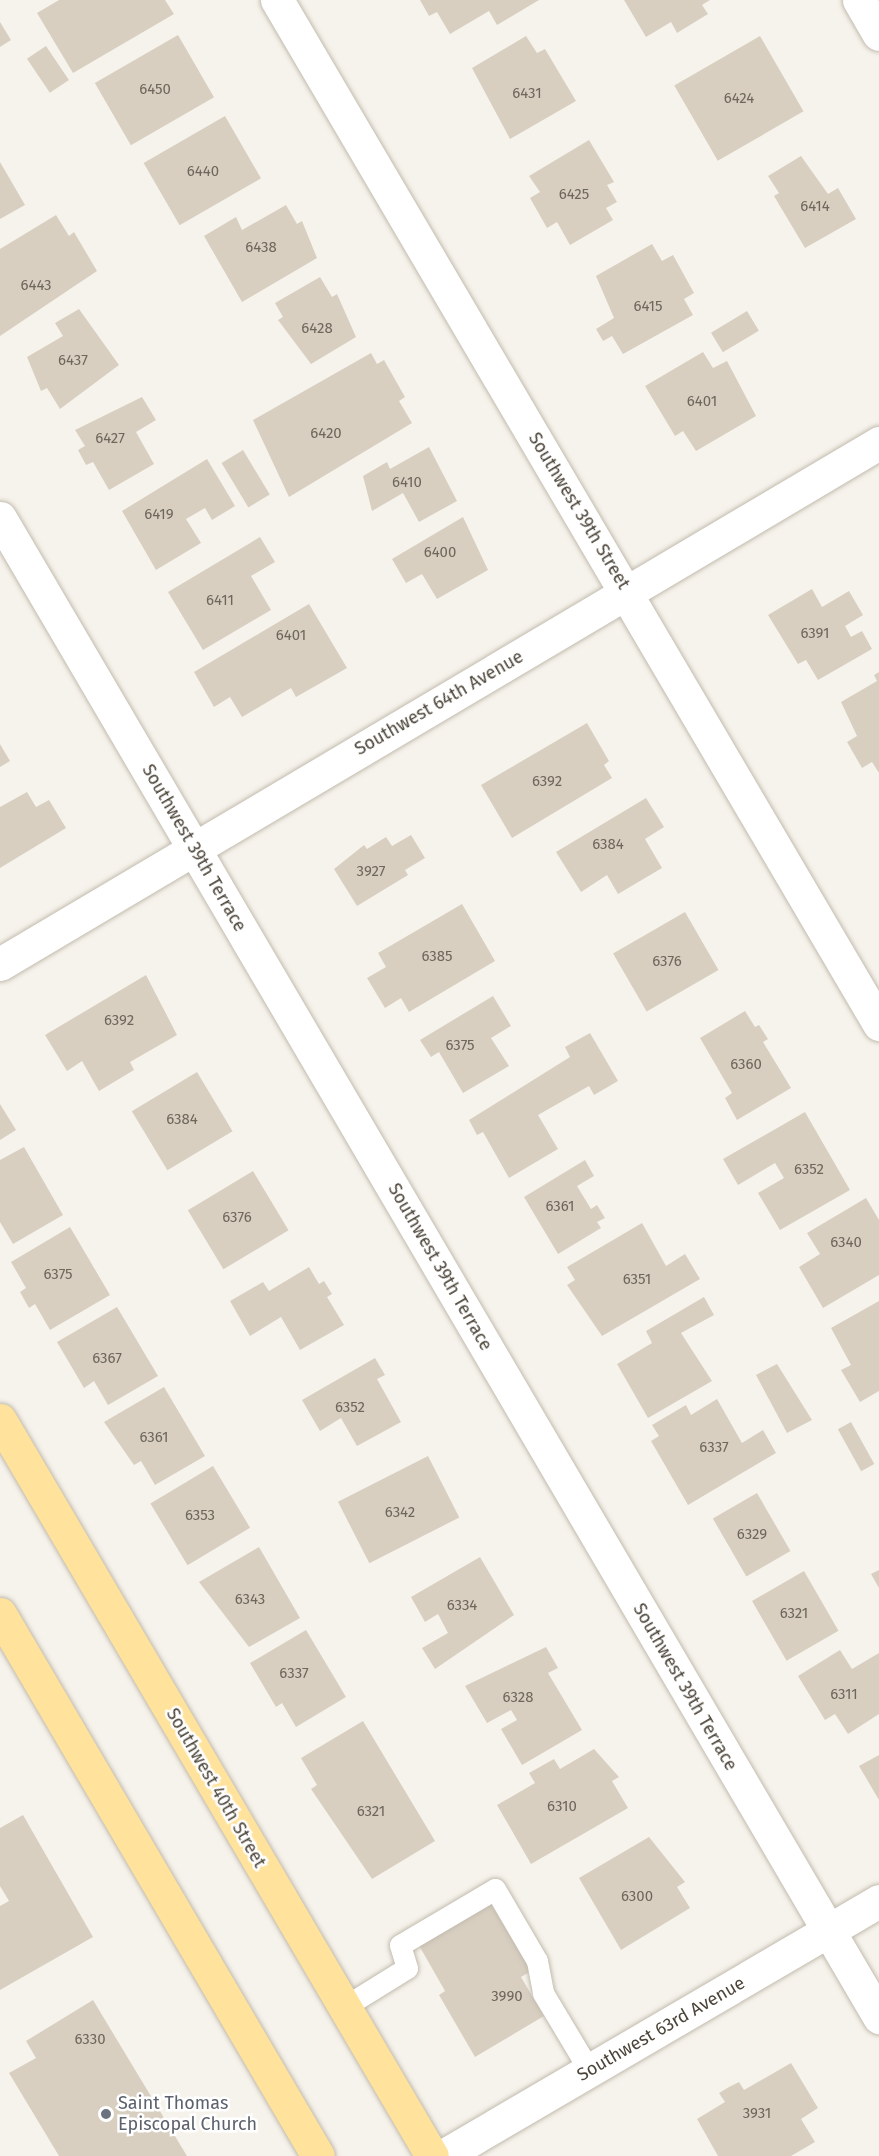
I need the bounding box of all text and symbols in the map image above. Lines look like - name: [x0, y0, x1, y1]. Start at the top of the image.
- house number: 6450: [139, 81, 171, 99]
- house number: 6431: [512, 85, 542, 103]
- house number: 6424: [724, 90, 754, 108]
- house number: 6440: [187, 163, 219, 181]
- house number: 6425: [559, 186, 589, 204]
- house number: 6414: [800, 198, 830, 216]
- house number: 6438: [245, 239, 277, 257]
- house number: 6443: [20, 277, 52, 295]
- house number: 6415: [633, 298, 663, 316]
- house number: 6428: [301, 320, 333, 338]
- house number: 6437: [58, 352, 88, 370]
- house number: 6401: [687, 393, 717, 411]
- house number: 6420: [310, 425, 342, 443]
- street label: Southwest 39th Street: [524, 429, 634, 593]
- house number: 6427: [95, 430, 125, 448]
- house number: 6410: [392, 474, 422, 492]
- house number: 6419: [144, 506, 174, 524]
- house number: 6400: [424, 544, 456, 562]
- house number: 6411: [206, 592, 234, 610]
- house number: 6391: [800, 625, 830, 643]
- house number: 6401: [276, 627, 306, 645]
- street label: Southwest 64th Avenue: [351, 646, 527, 760]
- street label: Southwest 39th Terrace: [137, 761, 251, 935]
- house number: 6392: [532, 773, 562, 791]
- house number: 6384: [592, 836, 624, 854]
- house number: 3927: [357, 863, 385, 881]
- house number: 6385: [421, 948, 453, 966]
- house number: 6376: [652, 953, 682, 971]
- house number: 6392: [104, 1012, 134, 1030]
- house number: 6375: [445, 1037, 475, 1055]
- house number: 6360: [730, 1056, 762, 1074]
- house number: 6384: [166, 1111, 198, 1129]
- house number: 6352: [794, 1161, 824, 1179]
- street label: Southwest 39th Terrace: [383, 1180, 497, 1354]
- house number: 6361: [545, 1198, 575, 1216]
- house number: 6376: [222, 1209, 252, 1227]
- house number: 6340: [830, 1234, 862, 1252]
- house number: 6375: [43, 1266, 73, 1284]
- house number: 6351: [623, 1271, 651, 1289]
- house number: 6367: [92, 1350, 122, 1368]
- house number: 6352: [335, 1399, 365, 1417]
- house number: 6361: [139, 1429, 169, 1447]
- house number: 6337: [699, 1439, 729, 1457]
- house number: 6342: [385, 1504, 415, 1522]
- house number: 6353: [185, 1507, 215, 1525]
- house number: 6329: [737, 1526, 767, 1544]
- house number: 6343: [235, 1591, 265, 1609]
- house number: 6334: [447, 1597, 477, 1615]
- street label: Southwest 39th Terrace: [628, 1600, 742, 1774]
- house number: 6321: [780, 1605, 808, 1623]
- house number: 6337: [279, 1665, 309, 1683]
- house number: 6311: [830, 1686, 858, 1704]
- house number: 6328: [503, 1689, 533, 1707]
- street label: Southwest 40th Street: [162, 1704, 270, 1872]
- house number: 6310: [547, 1798, 577, 1816]
- house number: 6321: [357, 1803, 385, 1821]
- house number: 6300: [621, 1888, 653, 1906]
- street label: Southwest 63rd Avenue: [573, 1972, 749, 2086]
- house number: 3990: [491, 1988, 523, 2006]
- house number: 6330: [74, 2031, 106, 2049]
- place label: Saint Thomas Episcopal Church: [118, 2093, 257, 2136]
- house number: 3931: [743, 2105, 771, 2123]
- marker: Saint Thomas Episcopal Church: [99, 2107, 113, 2121]

